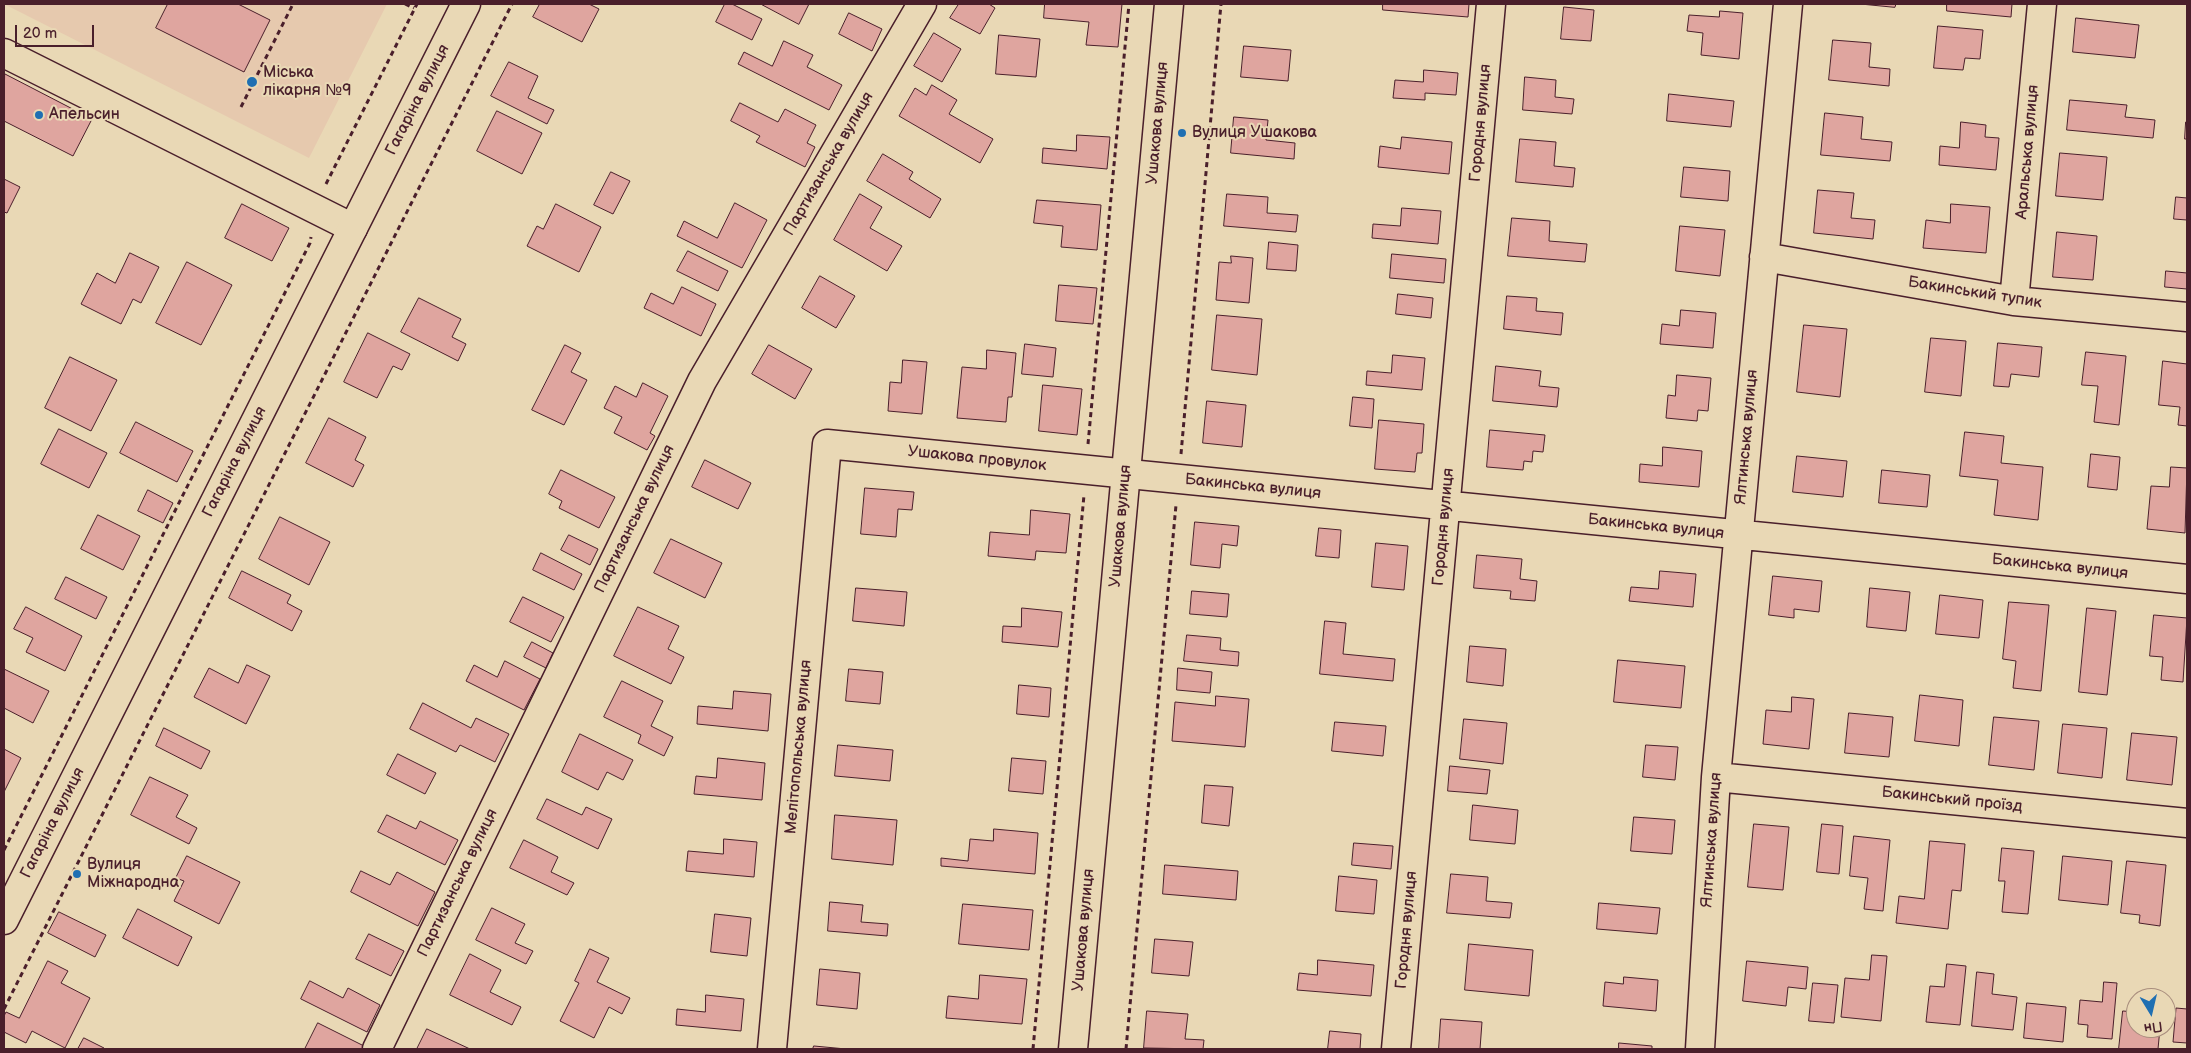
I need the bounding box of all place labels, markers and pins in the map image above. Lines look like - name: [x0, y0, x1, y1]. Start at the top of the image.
- place label: Міська лікарня №9: [263, 63, 351, 101]
- marker: Міська лікарня №9: [245, 75, 259, 89]
- place label: Апельсин: [49, 105, 120, 125]
- marker: Апельсин: [33, 109, 45, 121]
- place label: Вулиця Ушакова: [1192, 123, 1317, 143]
- marker: Вулиця Ушакова: [1176, 127, 1188, 139]
- place label: Вулиця Міжнародна: [87, 855, 179, 893]
- marker: Вулиця Міжнародна: [71, 868, 83, 880]

